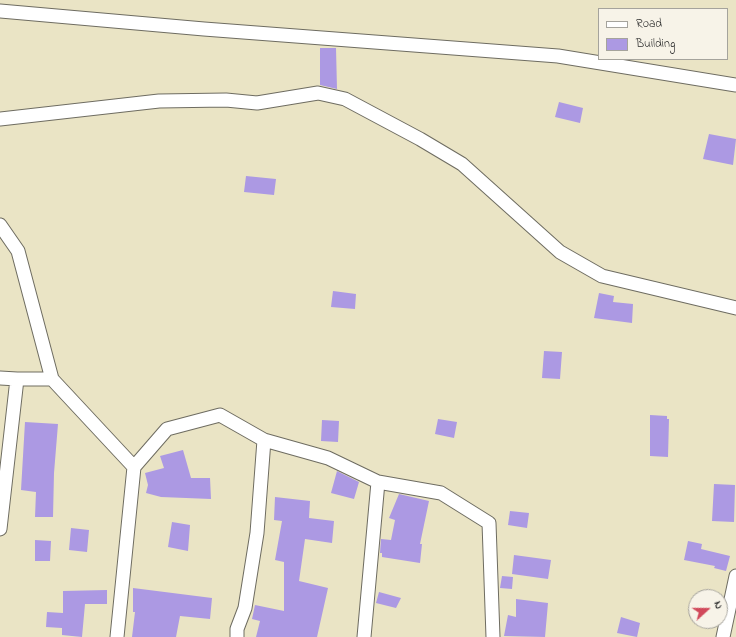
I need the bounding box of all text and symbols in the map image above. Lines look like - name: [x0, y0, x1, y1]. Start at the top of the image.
- legend: [598, 8, 728, 60]
- text: Road: [636, 15, 662, 33]
- text: Building: [636, 35, 675, 53]
- north arrow: [688, 589, 728, 629]
- text: N: [709, 599, 727, 611]

